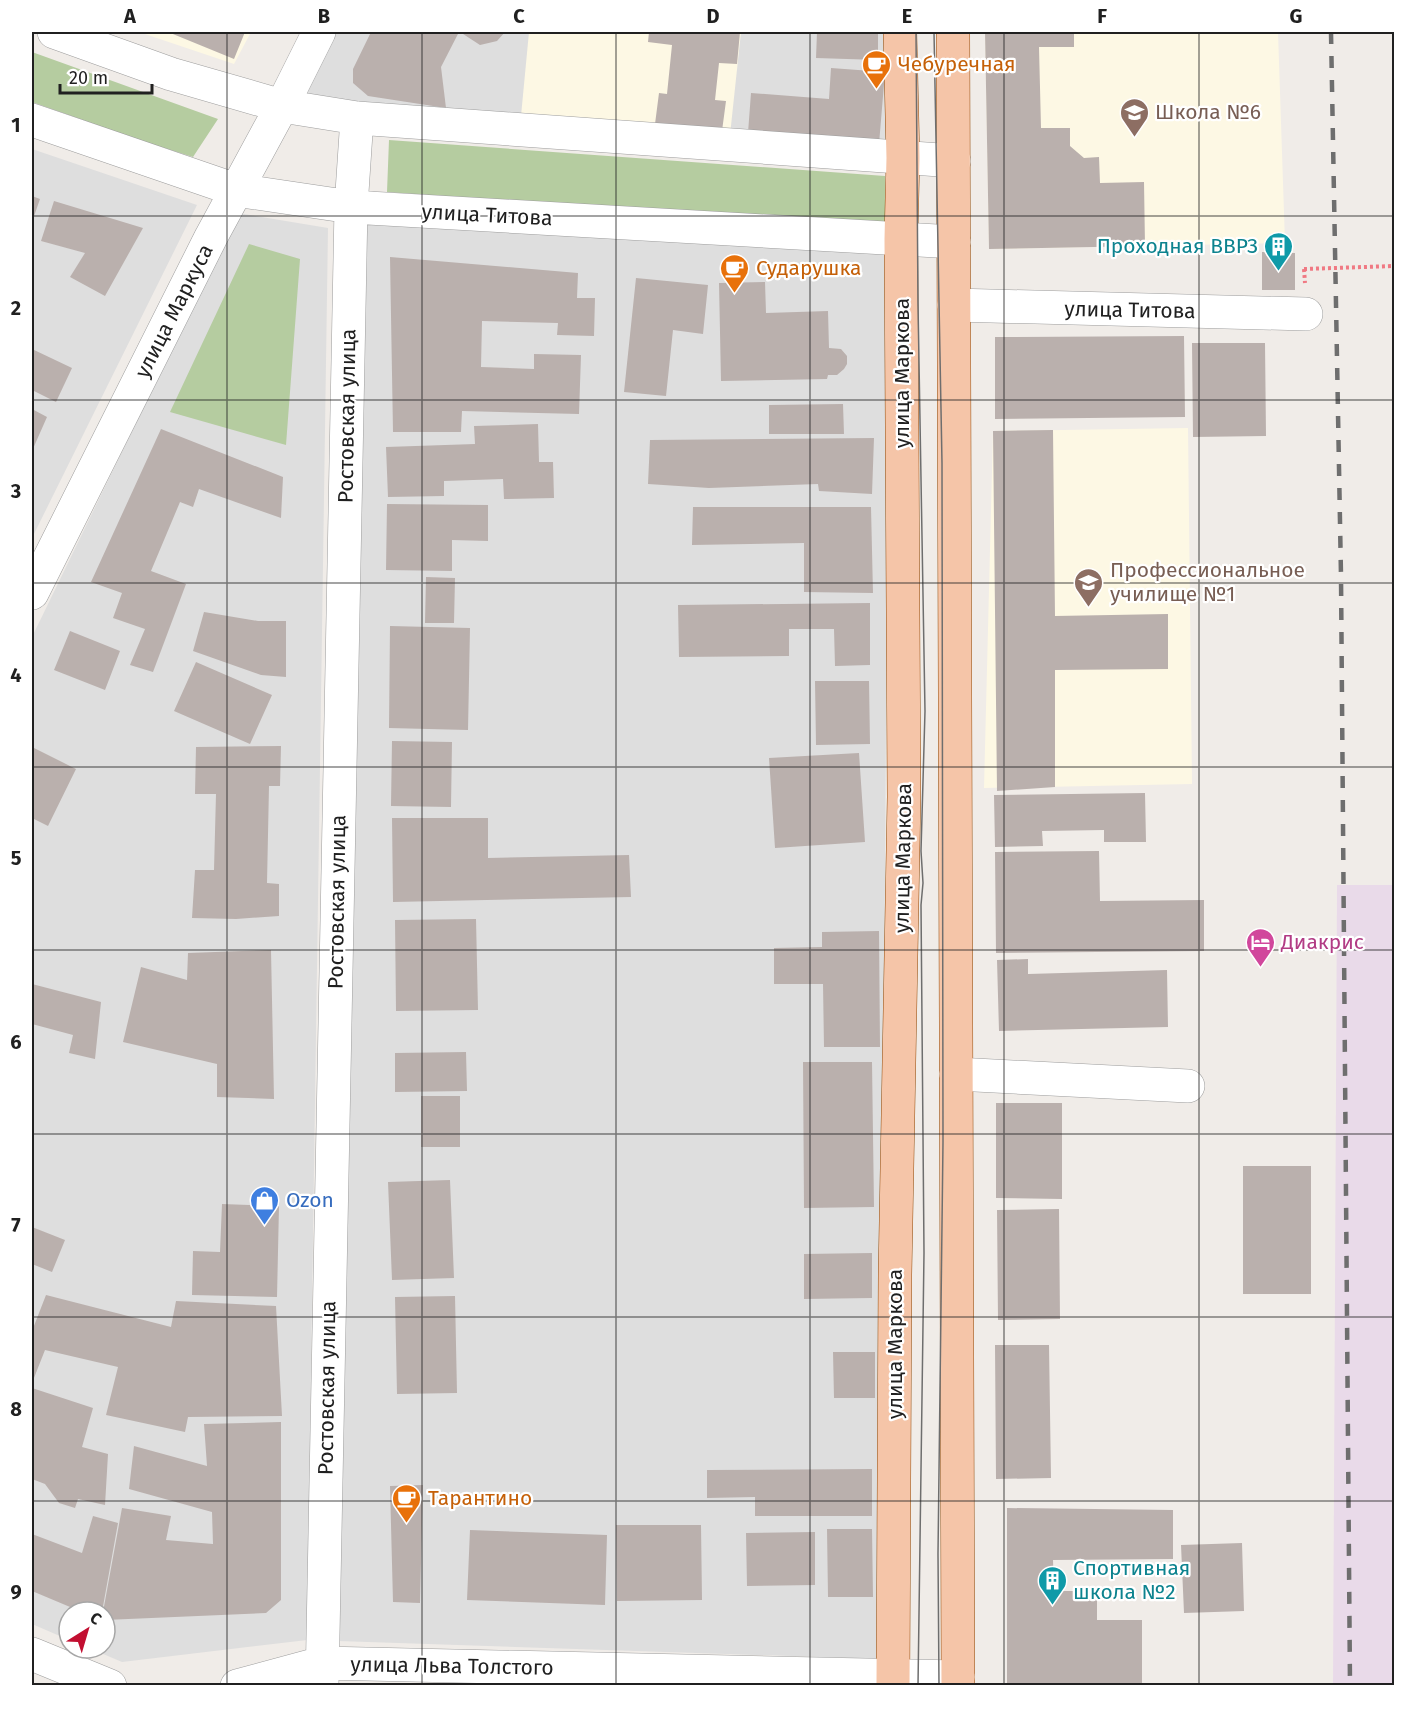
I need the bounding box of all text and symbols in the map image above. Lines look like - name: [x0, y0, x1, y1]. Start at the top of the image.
- text: A: [123, 4, 137, 28]
- text: B: [318, 4, 330, 28]
- text: C: [513, 4, 525, 28]
- text: D: [706, 4, 720, 28]
- text: E: [902, 4, 912, 28]
- text: F: [1097, 4, 1107, 28]
- text: G: [1290, 4, 1302, 28]
- cafe icon: Чебуречная: [861, 48, 893, 90]
- place label: Чебуречная: [898, 51, 1016, 77]
- scale bar: [60, 57, 152, 95]
- text: 20 m: [69, 67, 108, 89]
- school or university icon: Школа №6: [1118, 96, 1150, 138]
- place label: Школа №6: [1155, 99, 1261, 125]
- text: 1: [11, 113, 21, 137]
- street label: улица Титова: [421, 199, 553, 231]
- building icon: Проходная ВВРЗ: [1263, 230, 1295, 272]
- place label: Проходная ВВРЗ: [1097, 233, 1258, 259]
- street label: улица Маркуса: [129, 240, 219, 382]
- cafe icon: Сударушка: [719, 252, 751, 294]
- place label: Сударушка: [756, 255, 861, 281]
- text: 2: [11, 296, 21, 320]
- street label: улица Титова: [1064, 296, 1196, 324]
- street label: улица Маркова: [889, 298, 915, 448]
- street label: Ростовская улица: [332, 329, 362, 503]
- text: 3: [10, 479, 21, 503]
- place label: Профессиональное училище №1: [1110, 557, 1305, 607]
- school or university icon: Профессиональное училище №1: [1073, 566, 1105, 608]
- text: 4: [10, 663, 22, 687]
- street label: улица Маркова: [889, 783, 917, 933]
- street label: Ростовская улица: [322, 815, 352, 989]
- text: 5: [11, 846, 22, 870]
- hotel icon: Диакрис: [1244, 926, 1276, 968]
- place label: Диакрис: [1280, 929, 1364, 955]
- text: 6: [10, 1030, 22, 1054]
- shop icon: Ozon: [249, 1184, 281, 1226]
- place label: Ozon: [286, 1187, 334, 1213]
- text: 7: [11, 1213, 21, 1237]
- street label: улица Маркова: [882, 1269, 908, 1419]
- street label: Ростовская улица: [312, 1301, 342, 1475]
- text: 8: [10, 1397, 22, 1421]
- cafe icon: Тарантино: [391, 1482, 423, 1524]
- place label: Тарантино: [428, 1485, 532, 1511]
- place label: Спортивная школа №2: [1073, 1555, 1190, 1605]
- building icon: Спортивная школа №2: [1036, 1564, 1068, 1606]
- text: 9: [10, 1580, 22, 1604]
- north arrow: [57, 1600, 117, 1660]
- text: С: [86, 1608, 106, 1629]
- street label: улица Льва Толстого: [350, 1651, 554, 1681]

